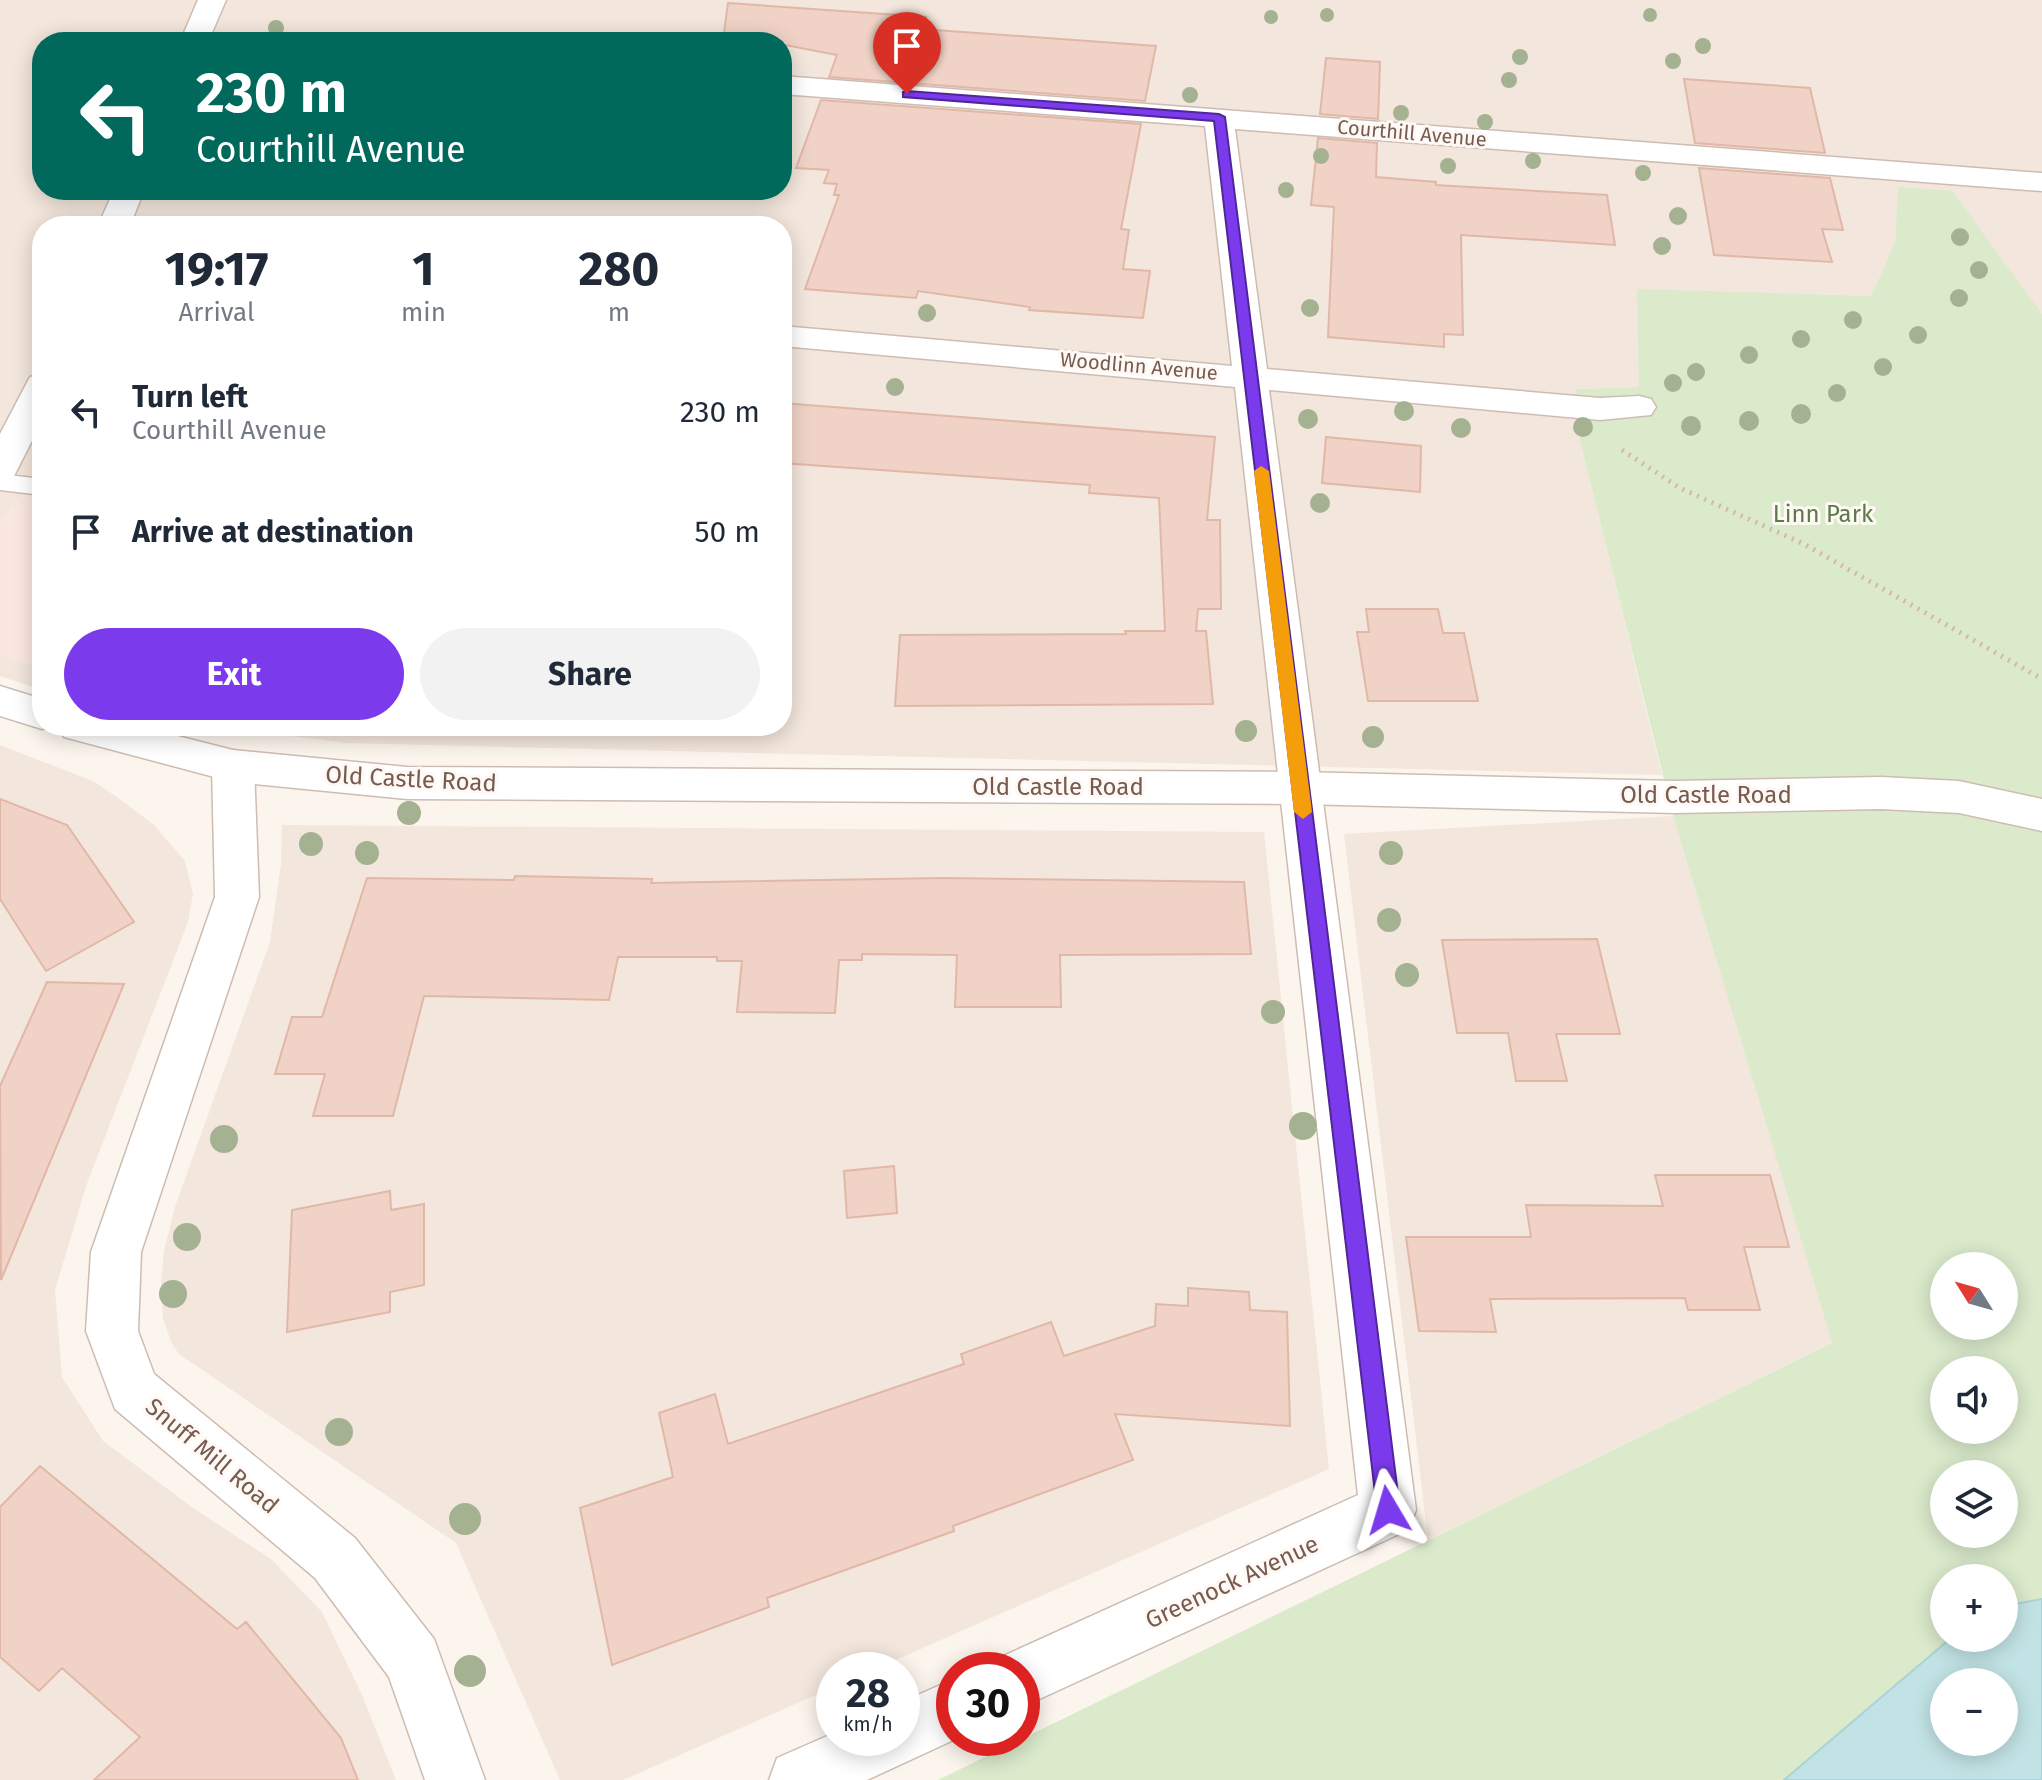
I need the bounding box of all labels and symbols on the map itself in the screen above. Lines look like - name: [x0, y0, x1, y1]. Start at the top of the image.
- pin: [873, 12, 941, 94]
- street label: Courthill Avenue: [1336, 115, 1488, 151]
- street label: Woodlinn Avenue: [1059, 347, 1219, 385]
- park label: Linn Park: [1773, 500, 1874, 528]
- street label: Old Castle Road: [325, 761, 497, 797]
- street label: Old Castle Road: [972, 773, 1144, 801]
- street label: Old Castle Road: [1620, 781, 1792, 809]
- north arrow: [1930, 1252, 2018, 1340]
- street label: Snuff Mill Road: [140, 1392, 284, 1520]
- position arrow: [1346, 1468, 1430, 1552]
- street label: Greenock Avenue: [1141, 1530, 1323, 1634]
- speed limit sign: 30: [936, 1652, 1040, 1756]

